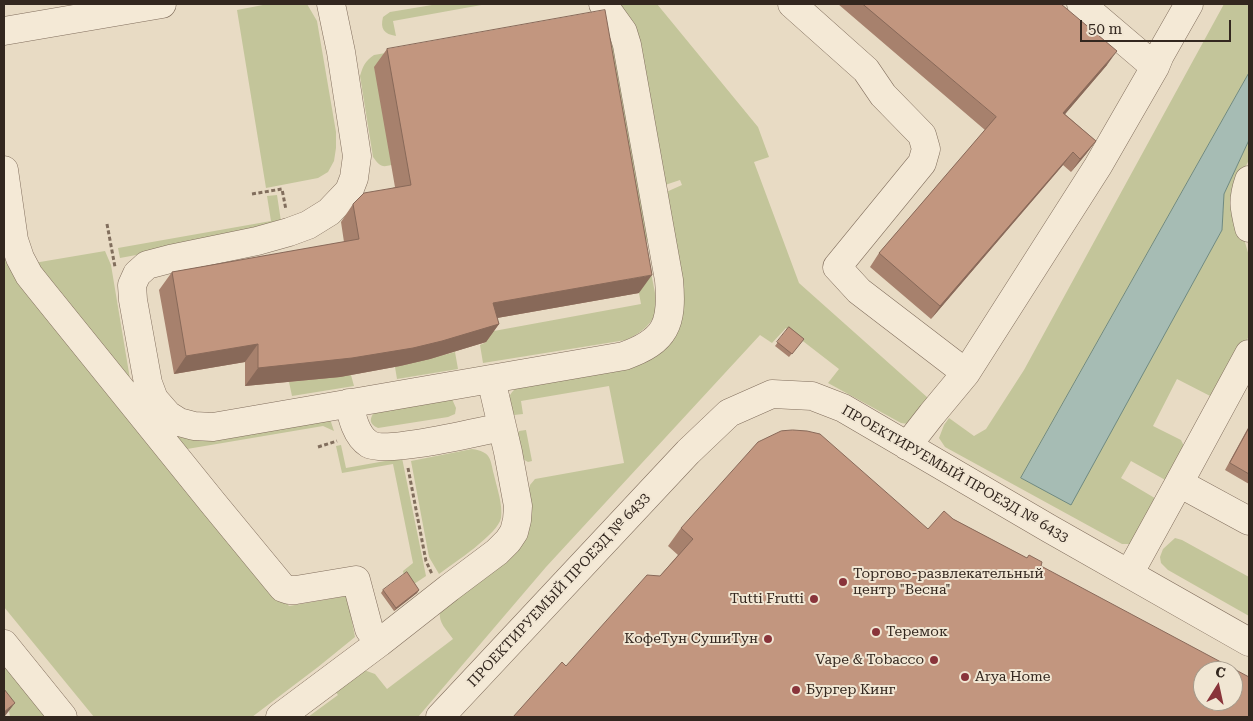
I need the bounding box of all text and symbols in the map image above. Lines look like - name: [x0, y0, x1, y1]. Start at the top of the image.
- scale bar: [1083, 10, 1234, 42]
- text: 50 m: [1088, 20, 1122, 38]
- street label: ПРОЕКТИРУЕМЫЙ ПРОЕЗД № 6433: [838, 402, 1072, 546]
- street label: ПРОЕКТИРУЕМЫЙ ПРОЕЗД № 6433: [464, 489, 654, 691]
- place label: Торгово-развлекательный центр "Весна": [853, 566, 1044, 598]
- marker: Торгово-развлекательный центр "Весна": [837, 576, 849, 588]
- place label: Tutti Frutti: [730, 591, 804, 607]
- marker: Tutti Frutti: [808, 593, 820, 605]
- place label: Теремок: [886, 624, 948, 640]
- marker: Теремок: [870, 626, 882, 638]
- place label: КофеТун СушиТун: [624, 631, 758, 647]
- marker: КофеТун СушиТун: [762, 633, 774, 645]
- place label: Vape & Tobacco: [816, 652, 924, 668]
- marker: Vape & Tobacco: [928, 654, 940, 666]
- north arrow: [1193, 661, 1243, 711]
- text: С: [1214, 663, 1227, 681]
- place label: Arya Home: [975, 669, 1051, 685]
- marker: Arya Home: [959, 671, 971, 683]
- place label: Бургер Кинг: [806, 682, 896, 698]
- marker: Бургер Кинг: [790, 684, 802, 696]

